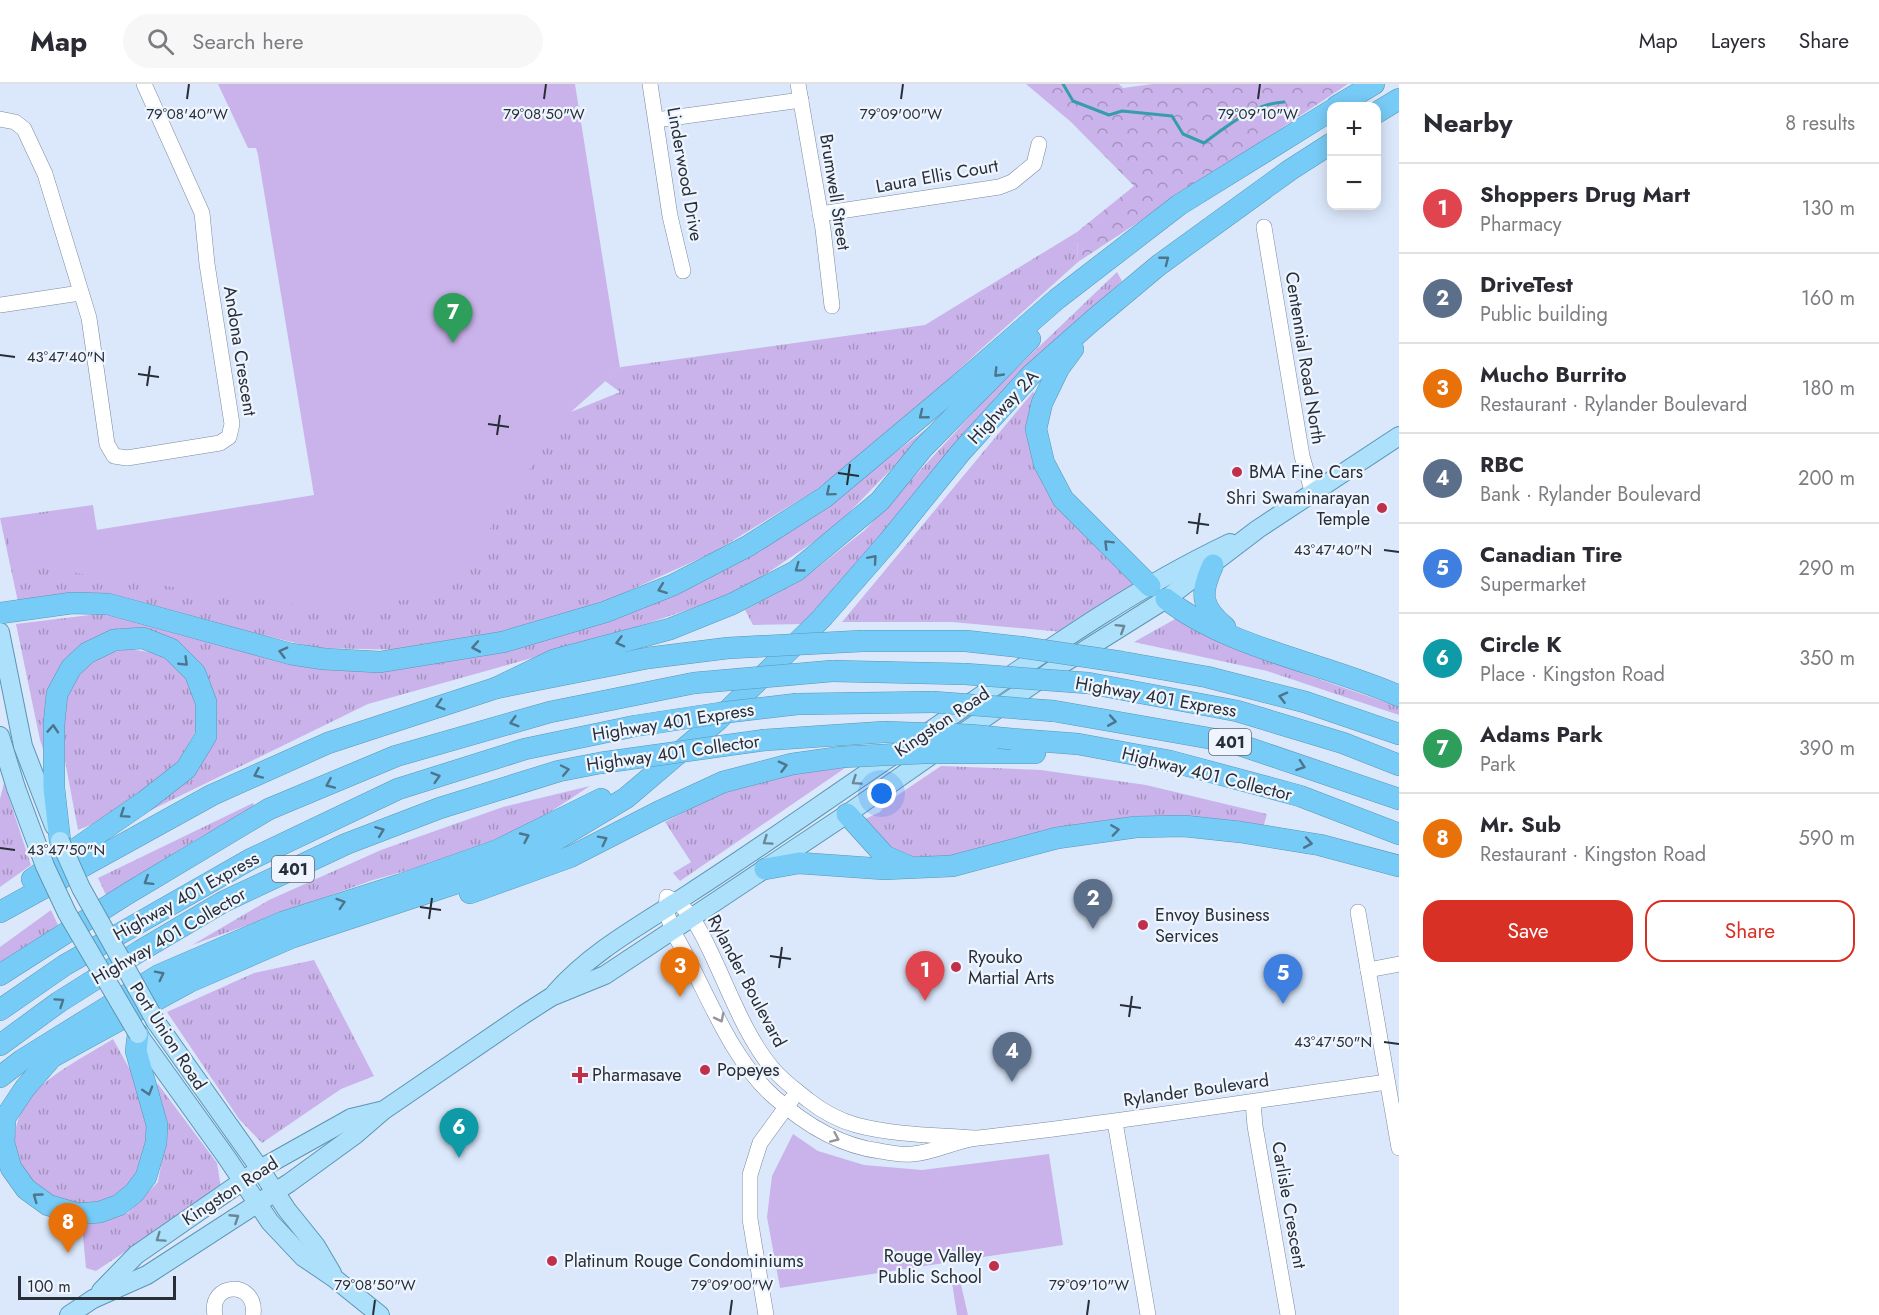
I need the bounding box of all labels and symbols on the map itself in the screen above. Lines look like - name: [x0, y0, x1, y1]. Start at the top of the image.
- text: 79°08'40"W: [146, 103, 228, 125]
- text: 79°08'50"W: [503, 103, 585, 125]
- text: 79°09'00"W: [860, 103, 942, 125]
- text: 79°09'10"W: [1218, 103, 1298, 125]
- street label: Linderwood Drive: [660, 105, 710, 243]
- street label: Brumwell Street: [813, 132, 857, 253]
- street label: Laura Ellis Court: [874, 152, 1001, 200]
- one-way arrow: [1158, 257, 1169, 268]
- street label: Centennial Road North: [1279, 270, 1331, 446]
- street label: Andona Crescent: [217, 284, 263, 419]
- pin: 7: [434, 294, 472, 343]
- text: 43°47'40"N: [27, 346, 105, 368]
- street label: Highway 2A: [962, 364, 1044, 450]
- one-way arrow: [994, 365, 1005, 376]
- one-way arrow: [918, 407, 929, 418]
- place label: BMA Fine Cars: [1249, 459, 1363, 485]
- marker: BMA Fine Cars: [1230, 465, 1244, 479]
- one-way arrow: [826, 484, 837, 495]
- place label: Shri Swaminarayan Temple: [1226, 485, 1370, 532]
- marker: Shri Swaminarayan Temple: [1375, 501, 1389, 515]
- text: 43°47'40"N: [1294, 539, 1372, 561]
- one-way arrow: [1105, 541, 1116, 552]
- one-way arrow: [866, 555, 877, 566]
- one-way arrow: [795, 561, 806, 572]
- one-way arrow: [657, 582, 668, 594]
- one-way arrow: [1114, 624, 1125, 635]
- one-way arrow: [615, 635, 625, 648]
- one-way arrow: [472, 640, 481, 652]
- one-way arrow: [278, 647, 289, 659]
- one-way arrow: [177, 655, 188, 666]
- street label: Highway 401 Express: [1073, 670, 1239, 724]
- street label: Kingston Road: [889, 681, 995, 763]
- one-way arrow: [1279, 692, 1289, 704]
- street label: Highway 401 Express: [590, 696, 756, 748]
- one-way arrow: [435, 698, 446, 710]
- one-way arrow: [509, 715, 520, 727]
- one-way arrow: [1107, 715, 1116, 727]
- one-way arrow: [47, 725, 60, 734]
- street label: Highway 401 Collector: [585, 728, 762, 778]
- road number: 401: [1209, 729, 1251, 755]
- street label: Highway 401 Collector: [1119, 740, 1296, 808]
- one-way arrow: [1295, 759, 1306, 771]
- one-way arrow: [777, 761, 787, 773]
- one-way arrow: [559, 764, 569, 777]
- one-way arrow: [254, 767, 265, 779]
- one-way arrow: [430, 771, 441, 784]
- one-way arrow: [852, 773, 862, 785]
- one-way arrow: [325, 777, 336, 789]
- your location: [867, 779, 896, 808]
- one-way arrow: [120, 807, 131, 818]
- one-way arrow: [1110, 825, 1119, 837]
- one-way arrow: [373, 826, 384, 838]
- one-way arrow: [518, 833, 529, 845]
- one-way arrow: [763, 834, 774, 845]
- one-way arrow: [597, 836, 608, 848]
- one-way arrow: [1303, 836, 1313, 849]
- text: 43°47'50"N: [27, 839, 105, 861]
- street label: Highway 401 Express: [108, 845, 264, 947]
- road number: 401: [272, 856, 314, 882]
- one-way arrow: [144, 873, 154, 885]
- pin: 2: [1074, 880, 1112, 929]
- street label: Highway 401 Collector: [87, 881, 252, 991]
- one-way arrow: [335, 898, 346, 910]
- place label: Envoy Business Services: [1155, 902, 1269, 949]
- street label: Rylander Boulevard: [701, 910, 793, 1052]
- marker: Envoy Business Services: [1136, 918, 1150, 932]
- place label: Ryouko Martial Arts: [968, 944, 1054, 991]
- pin: 3: [660, 948, 700, 997]
- pin: 1: [906, 952, 944, 1001]
- pin: 5: [1264, 954, 1302, 1004]
- marker: Ryouko Martial Arts: [949, 960, 963, 974]
- one-way arrow: [154, 971, 165, 982]
- street label: Port Union Road: [123, 977, 213, 1095]
- one-way arrow: [54, 998, 65, 1009]
- one-way arrow: [713, 1012, 724, 1023]
- text: 43°47'50"N: [1294, 1031, 1372, 1053]
- pin: 4: [992, 1032, 1032, 1082]
- place label: Popeyes: [717, 1057, 780, 1083]
- place label: Pharmasave: [592, 1062, 682, 1088]
- marker: Popeyes: [698, 1063, 712, 1077]
- street label: Rylander Boulevard: [1121, 1067, 1271, 1113]
- marker: Pharmasave: [573, 1068, 587, 1082]
- one-way arrow: [141, 1085, 153, 1096]
- pin: 6: [440, 1108, 478, 1158]
- one-way arrow: [828, 1130, 839, 1142]
- street label: Carlisle Crescent: [1265, 1139, 1313, 1271]
- street label: Kingston Road: [177, 1150, 283, 1232]
- one-way arrow: [32, 1193, 43, 1204]
- pin: 8: [48, 1204, 88, 1253]
- one-way arrow: [228, 1215, 239, 1226]
- one-way arrow: [155, 1231, 166, 1242]
- place label: Rouge Valley Public School: [878, 1243, 982, 1290]
- place label: Platinum Rouge Condominiums: [564, 1248, 804, 1274]
- marker: Platinum Rouge Condominiums: [545, 1254, 559, 1268]
- marker: Rouge Valley Public School: [987, 1259, 1001, 1273]
- scale bar: [18, 1273, 176, 1300]
- text: 79°08'50"W: [334, 1274, 416, 1296]
- text: 79°09'00"W: [691, 1274, 773, 1296]
- text: 79°09'10"W: [1049, 1274, 1129, 1296]

